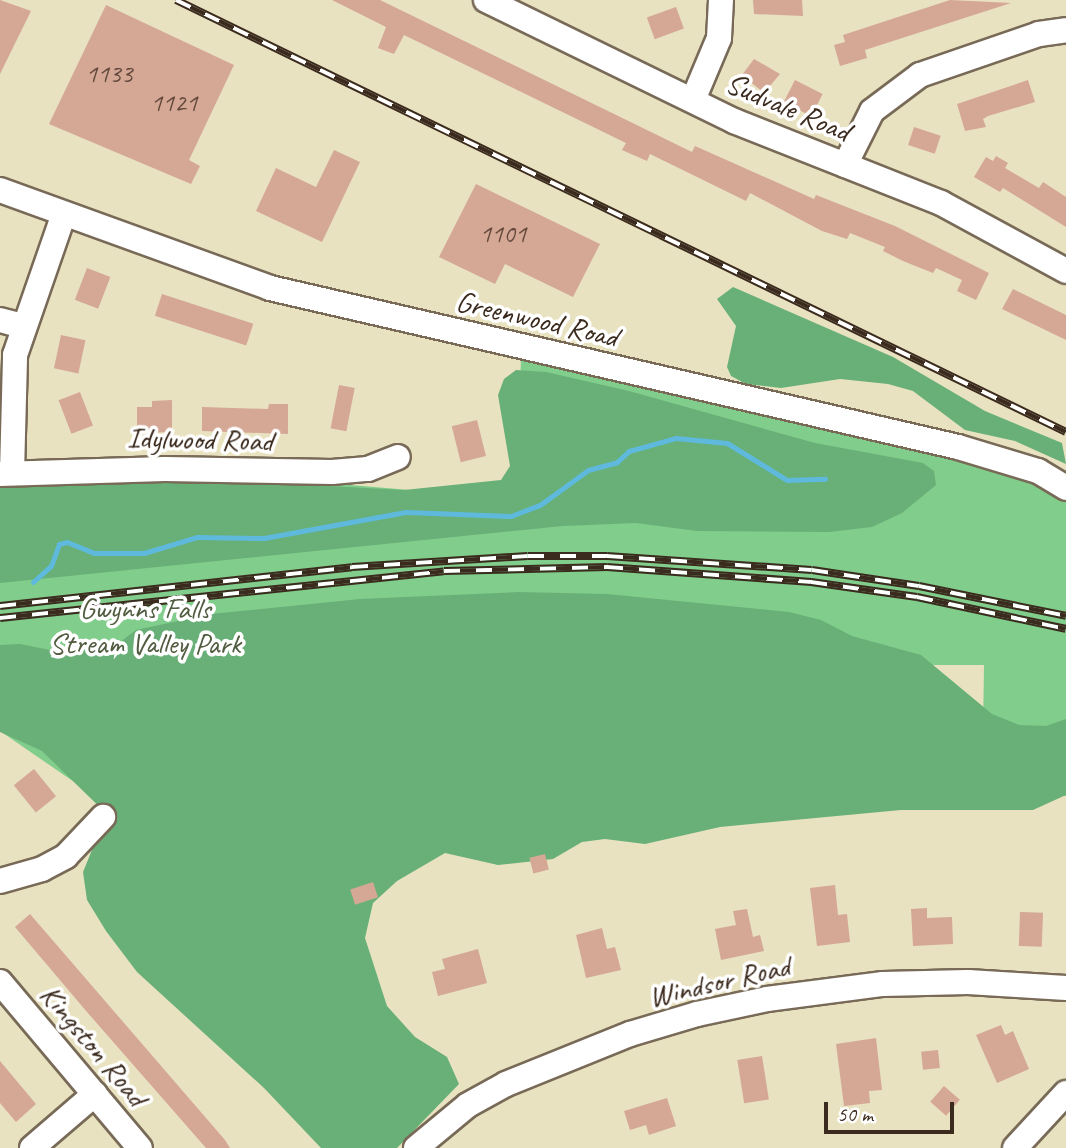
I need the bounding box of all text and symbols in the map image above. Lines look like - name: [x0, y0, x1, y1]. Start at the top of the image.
- house number: 1133: [86, 58, 132, 90]
- street label: Sudvale Road: [721, 65, 855, 149]
- house number: 1121: [151, 87, 197, 119]
- house number: 1101: [480, 218, 526, 250]
- street label: Greenwood Road: [453, 283, 621, 355]
- street label: Idylwood Road: [127, 420, 273, 458]
- park label: Gwynns Falls Stream Valley Park: [48, 590, 242, 660]
- street label: Windsor Road: [646, 947, 792, 1015]
- street label: Kingston Road: [33, 977, 155, 1113]
- scale bar: [828, 1088, 958, 1132]
- text: 50 m: [837, 1101, 873, 1127]

